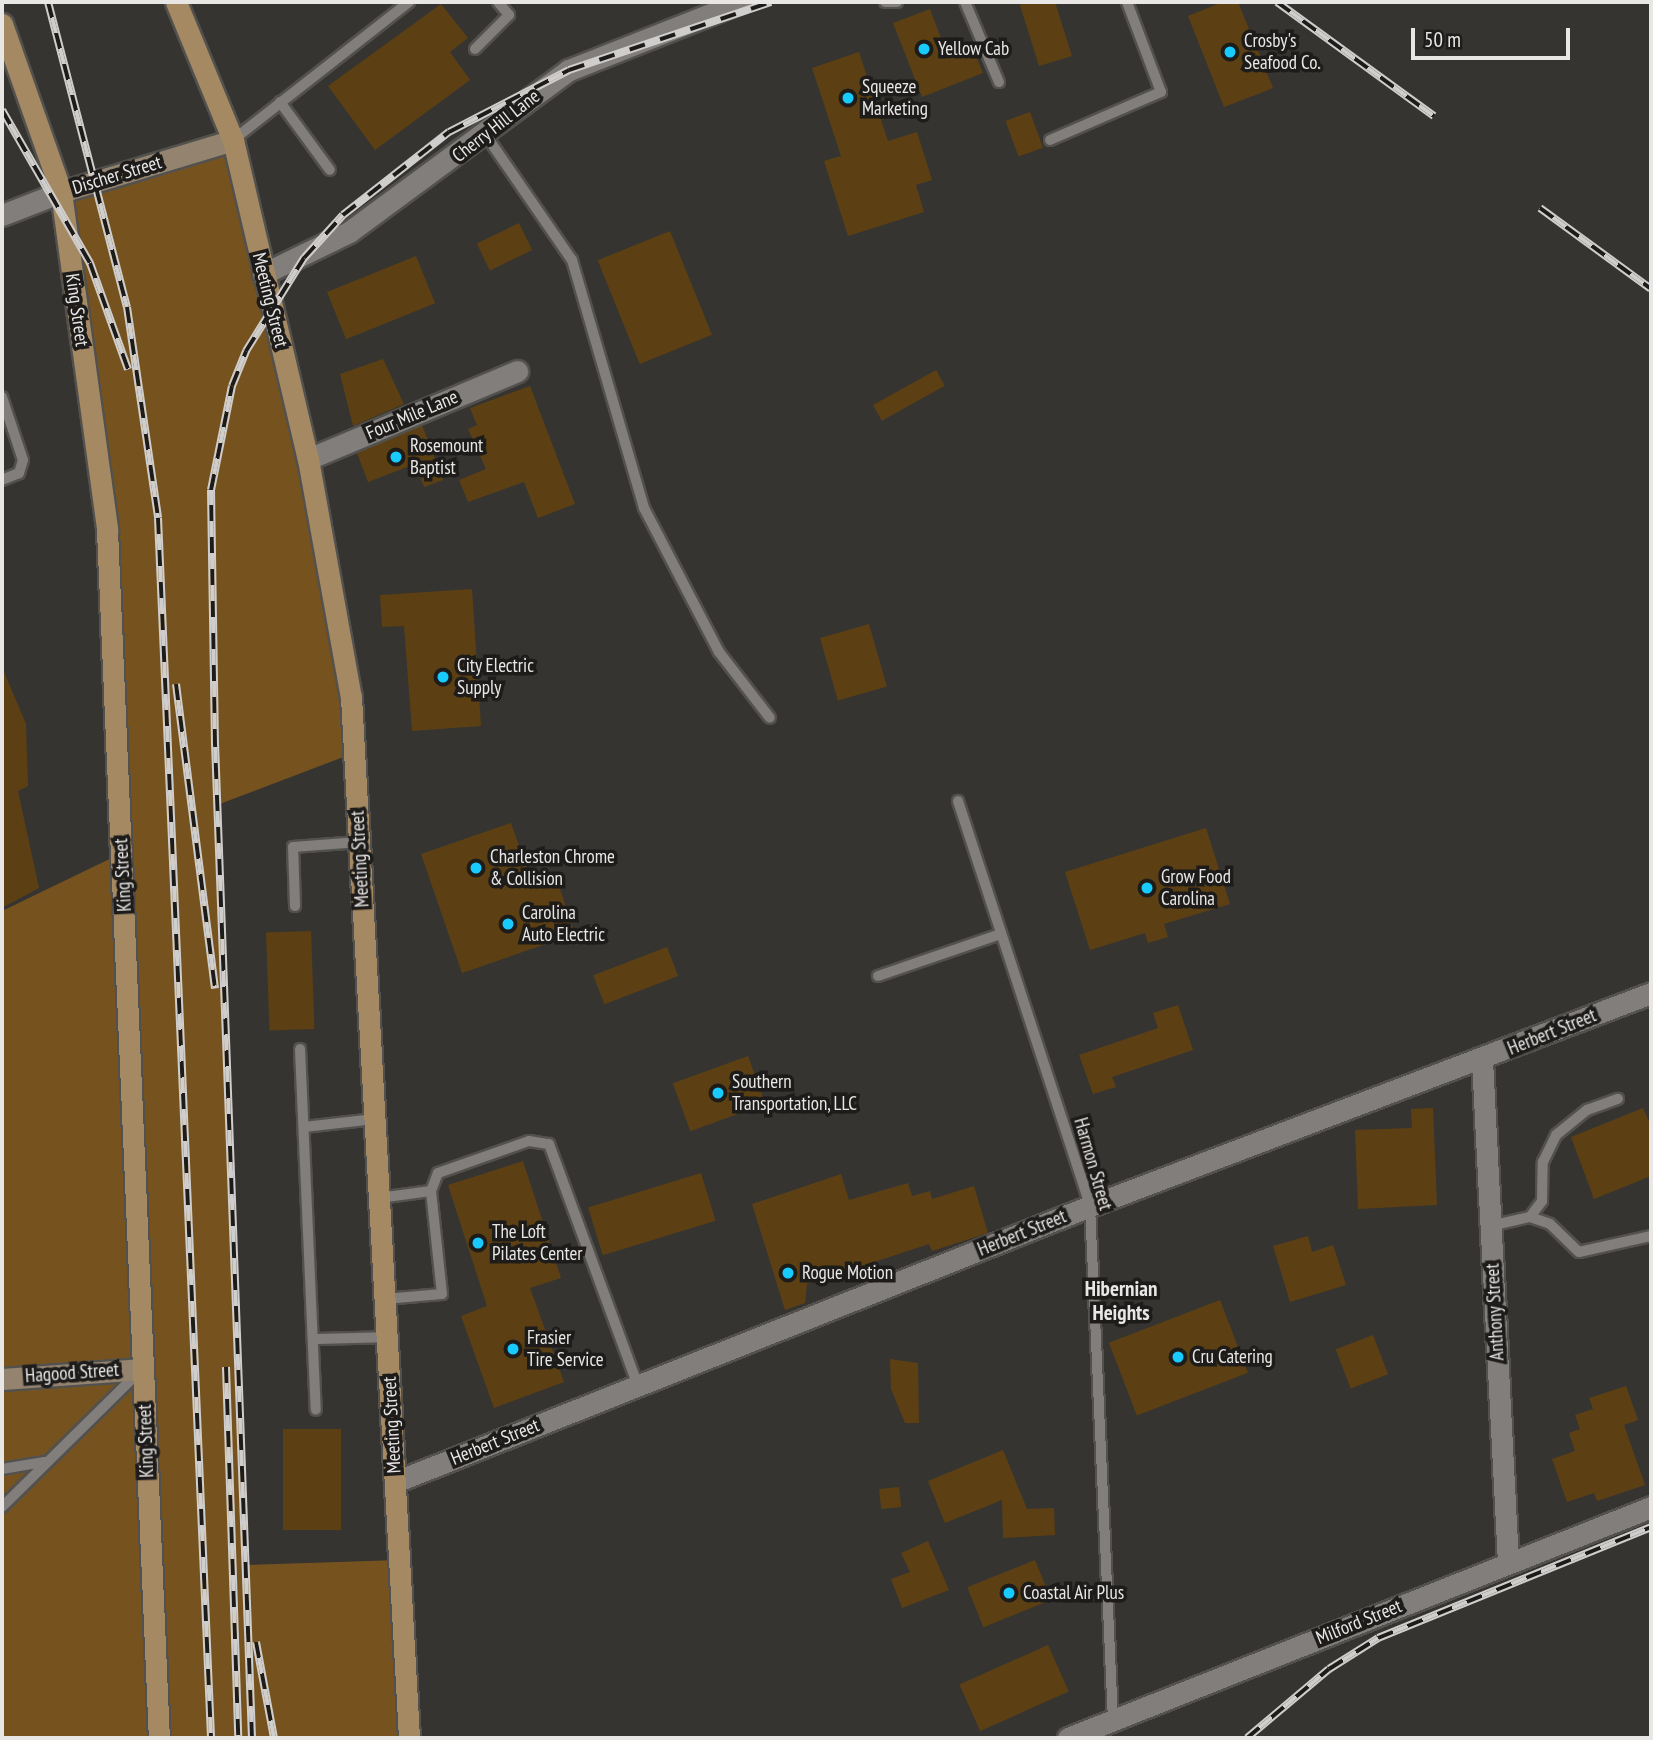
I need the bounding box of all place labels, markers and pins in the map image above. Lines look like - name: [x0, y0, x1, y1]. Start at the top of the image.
- place label: Crosby's Seafood Co.: [1244, 30, 1321, 74]
- place label: Yellow Cab: [938, 38, 1010, 60]
- marker: Yellow Cab: [916, 41, 932, 57]
- marker: Crosby's Seafood Co.: [1222, 44, 1238, 60]
- place label: Squeeze Marketing: [862, 76, 928, 120]
- marker: Squeeze Marketing: [840, 90, 856, 106]
- place label: Rosemount Baptist: [410, 435, 483, 479]
- marker: Rosemount Baptist: [388, 449, 404, 465]
- place label: City Electric Supply: [457, 655, 534, 699]
- marker: City Electric Supply: [435, 669, 451, 685]
- place label: Charleston Chrome & Collision: [490, 846, 615, 890]
- marker: Charleston Chrome & Collision: [468, 860, 484, 876]
- place label: Grow Food Carolina: [1161, 866, 1231, 910]
- marker: Grow Food Carolina: [1139, 880, 1155, 896]
- place label: Carolina Auto Electric: [522, 902, 605, 946]
- marker: Carolina Auto Electric: [500, 916, 516, 932]
- place label: Southern Transportation, LLC: [732, 1071, 858, 1115]
- marker: Southern Transportation, LLC: [710, 1085, 726, 1101]
- place label: The Loft Pilates Center: [492, 1221, 583, 1265]
- marker: The Loft Pilates Center: [470, 1235, 486, 1251]
- place label: Rogue Motion: [802, 1262, 893, 1284]
- marker: Rogue Motion: [780, 1265, 796, 1281]
- place label: Frasier Tire Service: [527, 1327, 604, 1371]
- marker: Frasier Tire Service: [505, 1341, 521, 1357]
- place label: Cru Catering: [1192, 1346, 1273, 1368]
- marker: Cru Catering: [1170, 1349, 1186, 1365]
- place label: Coastal Air Plus: [1023, 1582, 1125, 1604]
- marker: Coastal Air Plus: [1001, 1585, 1017, 1601]

